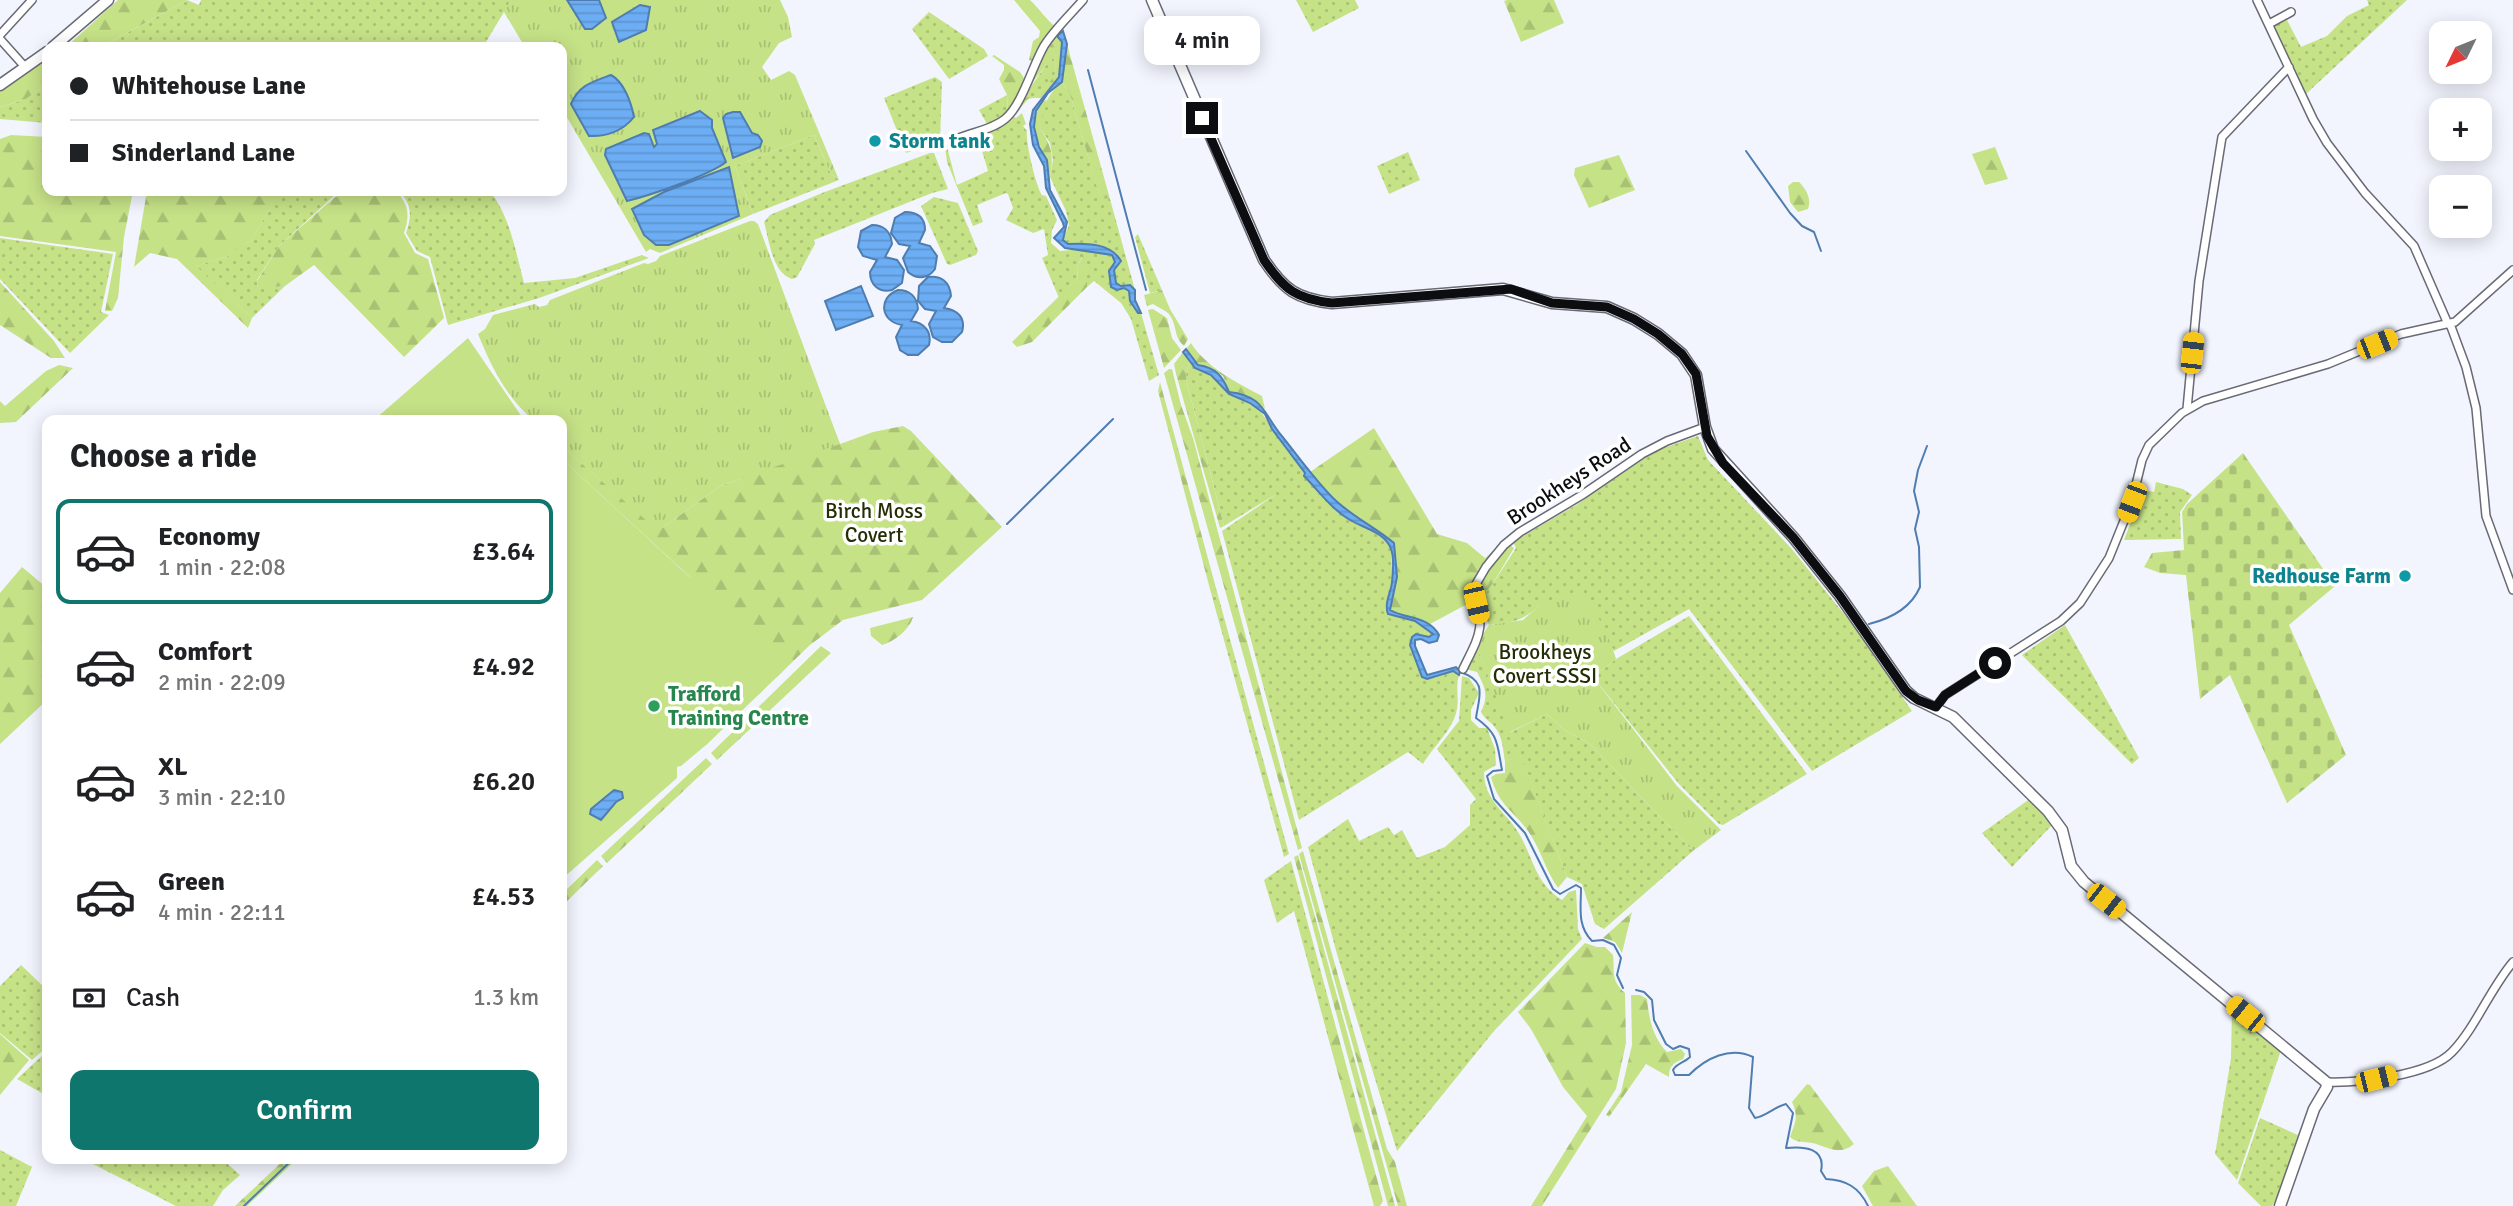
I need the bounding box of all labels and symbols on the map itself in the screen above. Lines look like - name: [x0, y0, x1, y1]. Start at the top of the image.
- callout: 4 min: [1144, 17, 1260, 66]
- north arrow: [2429, 21, 2492, 84]
- route end: [1186, 102, 1218, 134]
- place label: Storm tank: [889, 128, 990, 154]
- marker: Storm tank: [867, 133, 883, 149]
- car: [2354, 326, 2401, 362]
- car: [2180, 331, 2205, 375]
- street label: Brookheys Road: [1502, 431, 1636, 531]
- car: [2115, 479, 2150, 525]
- park label: Birch Moss Covert: [825, 498, 923, 548]
- place label: Redhouse Farm: [2252, 563, 2391, 589]
- marker: Redhouse Farm: [2397, 568, 2413, 584]
- car: [1462, 580, 1491, 626]
- park label: Brookheys Covert SSSI: [1493, 639, 1597, 689]
- route start: [1979, 647, 2011, 679]
- place label: Trafford Training Centre: [668, 681, 809, 731]
- marker: Trafford Training Centre: [646, 698, 662, 714]
- car: [2083, 880, 2130, 922]
- car: [2223, 993, 2268, 1035]
- car: [2354, 1064, 2399, 1094]

